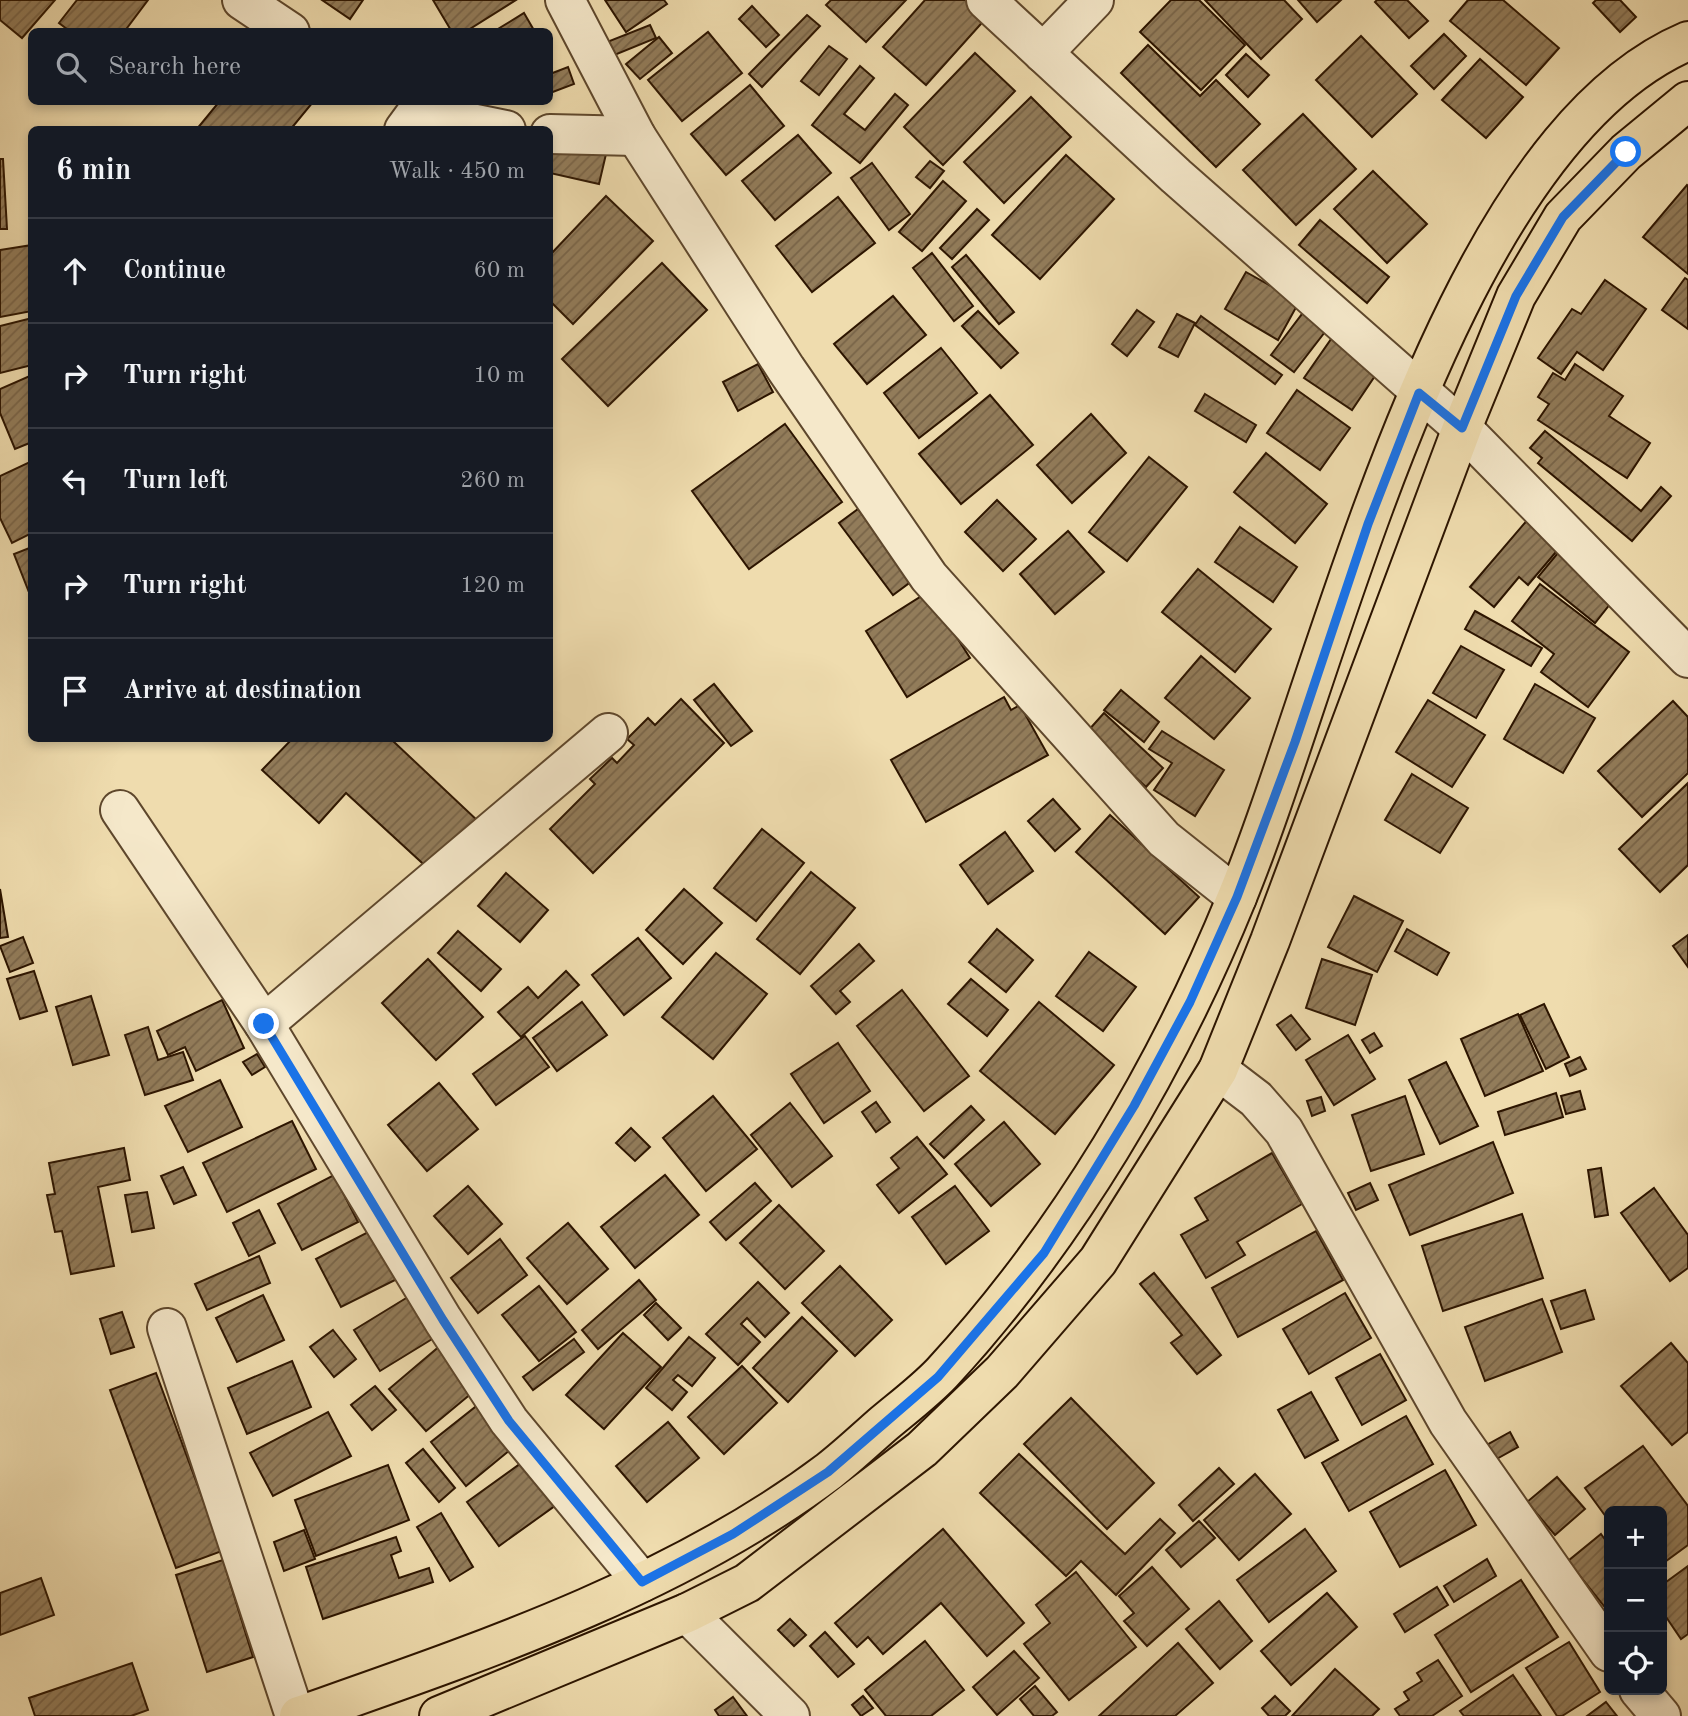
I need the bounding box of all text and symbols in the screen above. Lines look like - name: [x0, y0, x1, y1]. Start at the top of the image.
- search box: [28, 28, 553, 105]
- icon: search: [52, 48, 90, 86]
- text: Search here: [108, 54, 241, 80]
- route start: [1610, 136, 1641, 167]
- text: 6 min: [56, 156, 131, 186]
- text: Walk · 450 m: [389, 160, 525, 183]
- icon: ahead: [56, 252, 94, 290]
- text: Continue: [123, 258, 226, 284]
- text: 60 m: [474, 259, 525, 282]
- icon: right: [56, 357, 94, 395]
- text: Turn right: [123, 363, 246, 389]
- text: 10 m: [474, 364, 525, 387]
- icon: left: [56, 462, 94, 500]
- text: Turn left: [123, 468, 228, 494]
- text: 260 m: [460, 469, 525, 492]
- icon: right: [56, 567, 94, 605]
- text: Turn right: [123, 573, 246, 599]
- text: 120 m: [460, 574, 525, 597]
- icon: arrive: [56, 672, 94, 710]
- text: Arrive at destination: [123, 678, 362, 704]
- route end: [248, 1008, 279, 1039]
- map controls: [1604, 1506, 1667, 1695]
- button: +: [1604, 1506, 1667, 1569]
- button: −: [1604, 1569, 1667, 1632]
- button: locate: [1604, 1632, 1667, 1695]

